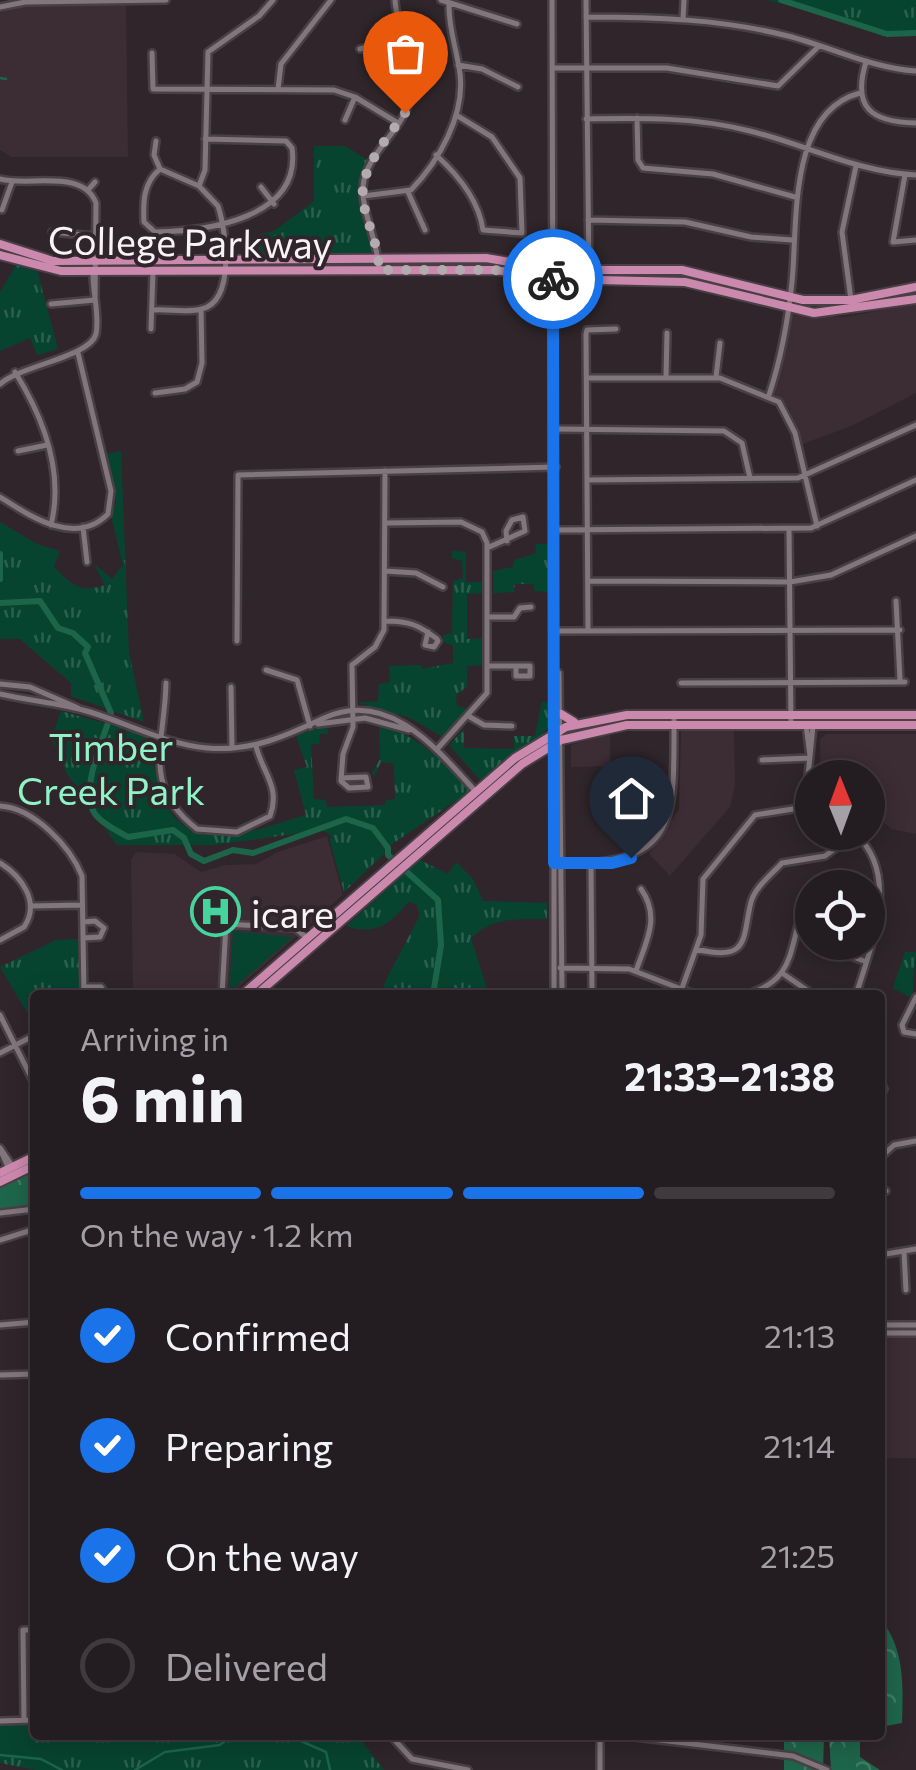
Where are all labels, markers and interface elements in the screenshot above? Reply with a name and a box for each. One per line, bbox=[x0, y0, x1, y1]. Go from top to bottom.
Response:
pin bbox=[363, 11, 448, 114]
icon: bag bbox=[378, 26, 433, 81]
street label: College Parkway bbox=[47, 215, 333, 267]
courier bbox=[503, 229, 603, 329]
icon: bike bbox=[526, 252, 581, 307]
park label: Timber Creek Park bbox=[17, 722, 205, 813]
pin bbox=[589, 756, 674, 859]
north arrow bbox=[795, 760, 885, 850]
map controls bbox=[795, 760, 885, 960]
icon: home bbox=[604, 771, 659, 826]
button: locate bbox=[795, 870, 885, 960]
hospital icon: icare bbox=[190, 886, 242, 938]
place label: icare bbox=[251, 889, 334, 936]
text: Arriving in bbox=[80, 1018, 229, 1058]
text: 21:33–21:38 bbox=[624, 1052, 835, 1099]
text: 6 min bbox=[80, 1056, 245, 1135]
text: On the way · 1.2 km bbox=[80, 1214, 353, 1254]
icon: check bbox=[80, 1308, 135, 1363]
text: Confirmed bbox=[165, 1312, 351, 1359]
text: 21:13 bbox=[764, 1315, 835, 1355]
icon: check bbox=[80, 1418, 135, 1473]
text: Preparing bbox=[165, 1422, 333, 1469]
text: 21:14 bbox=[763, 1425, 835, 1465]
icon: check bbox=[80, 1528, 135, 1583]
text: On the way bbox=[165, 1532, 359, 1579]
text: 21:25 bbox=[760, 1535, 835, 1575]
text: Delivered bbox=[165, 1642, 328, 1689]

